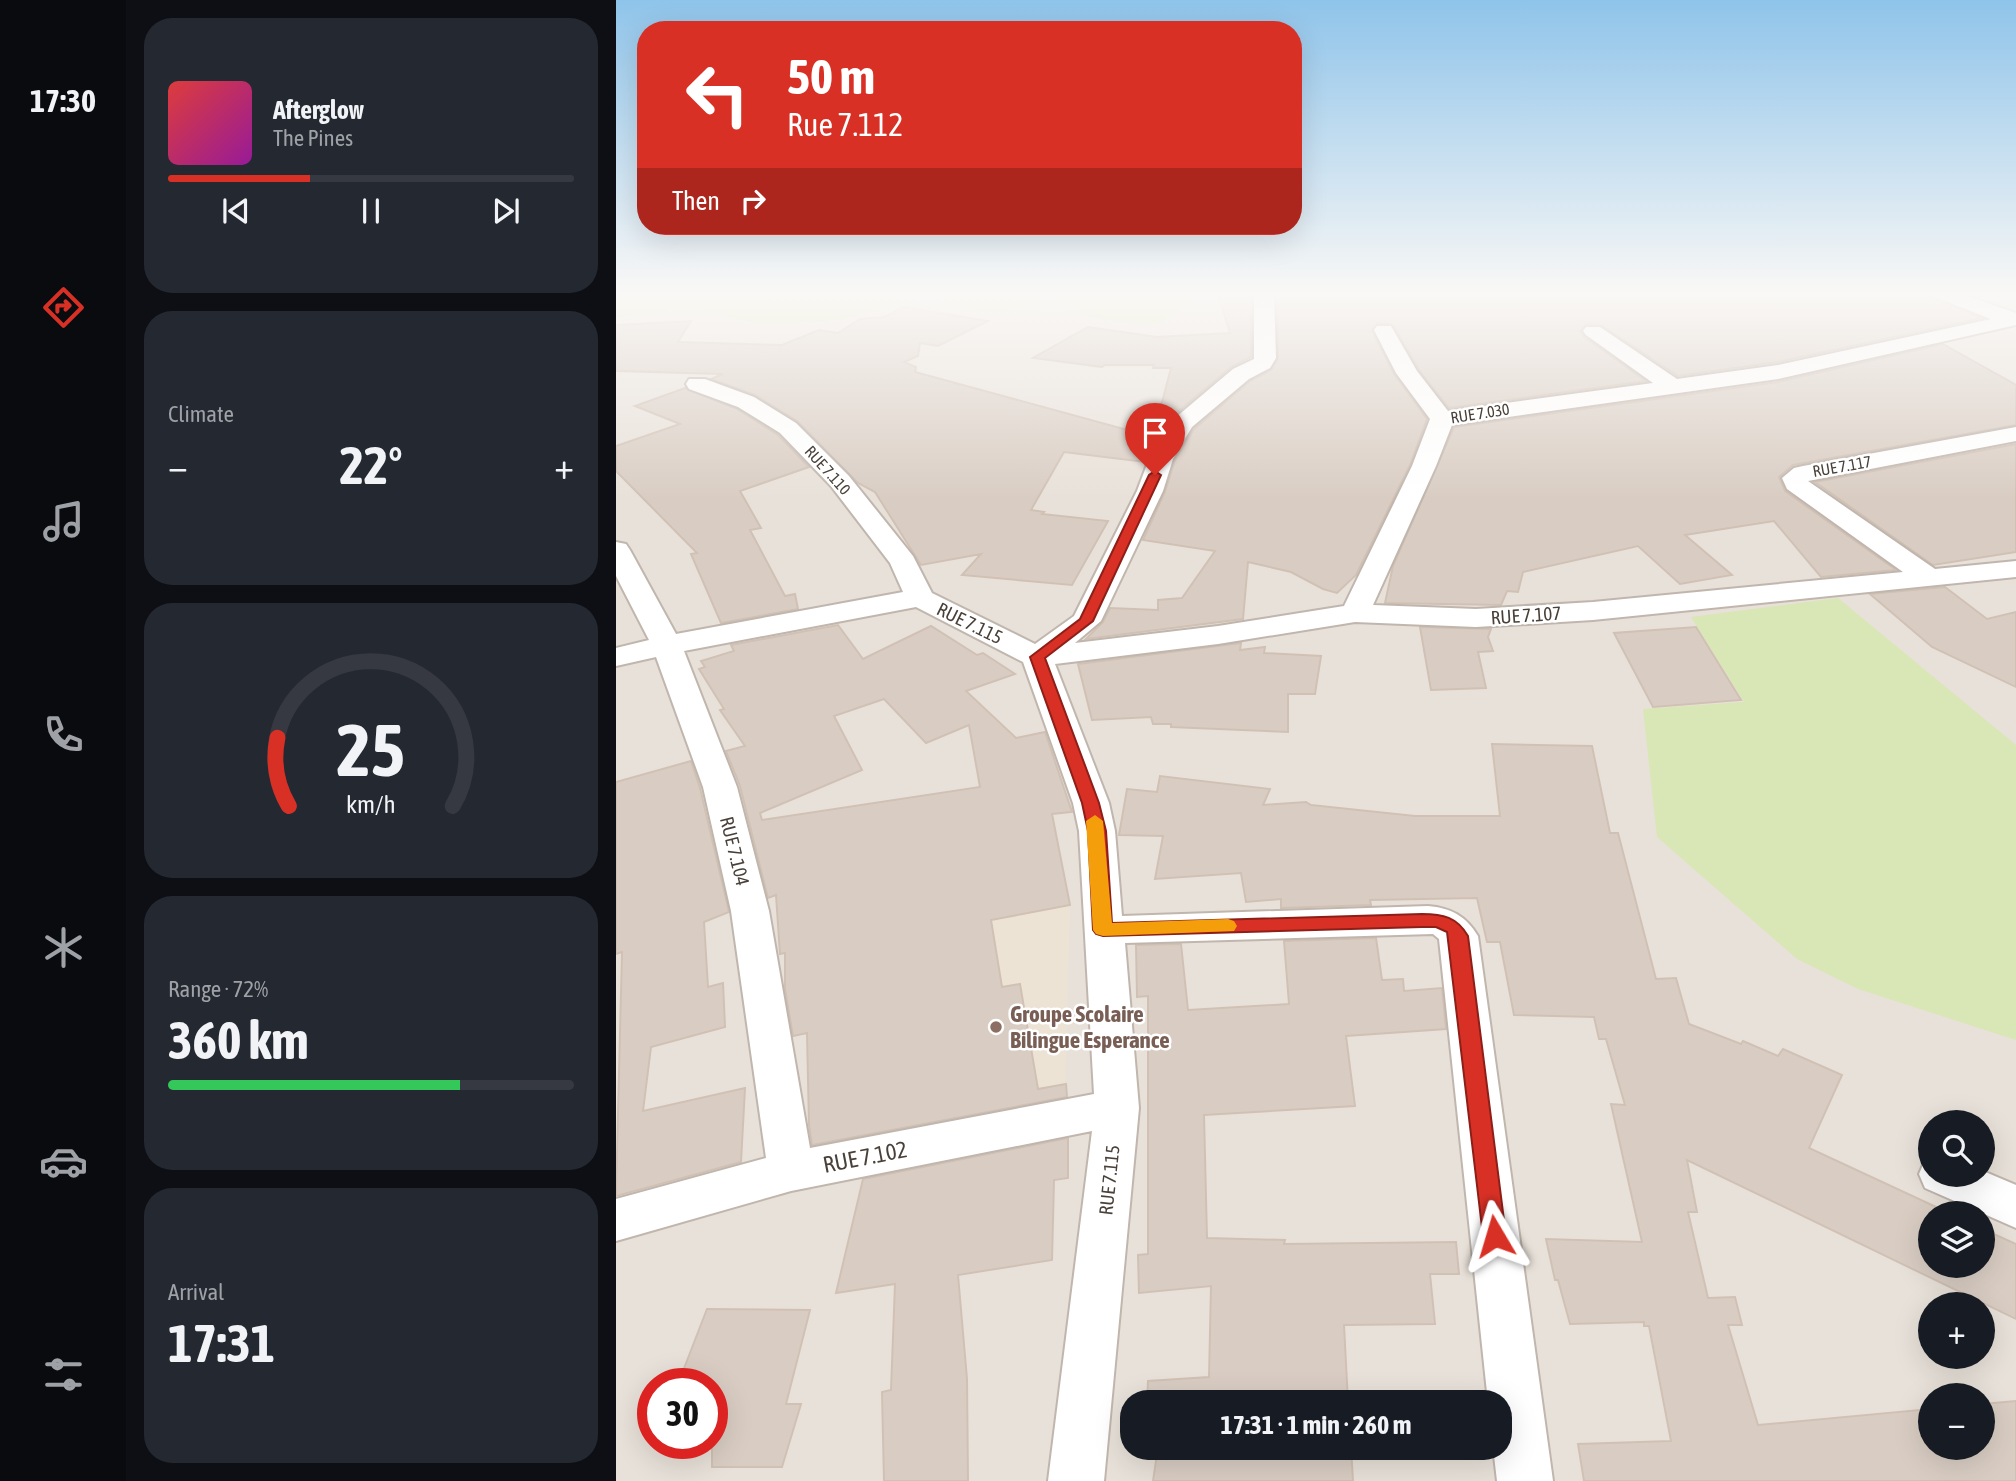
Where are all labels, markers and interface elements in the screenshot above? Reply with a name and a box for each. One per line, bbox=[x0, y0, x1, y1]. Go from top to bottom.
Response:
text: 50 m bbox=[787, 48, 875, 104]
icon: left bbox=[672, 49, 763, 140]
text: 17:30 bbox=[30, 82, 96, 119]
text: Afterglow bbox=[273, 95, 364, 125]
text: Rue 7.112 bbox=[787, 106, 903, 143]
text: The Pines bbox=[273, 125, 353, 151]
icon: right bbox=[734, 182, 772, 220]
text: Then bbox=[672, 186, 720, 216]
icon: previous bbox=[217, 192, 255, 230]
icon: pause bbox=[352, 192, 390, 230]
icon: next bbox=[487, 192, 525, 230]
icon: directions bbox=[39, 283, 88, 332]
street label: RUE 7.030 bbox=[1449, 399, 1511, 427]
text: Climate bbox=[168, 401, 234, 427]
pin bbox=[1125, 403, 1185, 475]
icon: arrive bbox=[1136, 414, 1174, 452]
text: 22° bbox=[339, 435, 403, 495]
street label: RUE 7.110 bbox=[801, 442, 855, 498]
text: − bbox=[168, 444, 188, 487]
text: + bbox=[554, 444, 574, 487]
street label: RUE 7.117 bbox=[1811, 452, 1873, 480]
icon: music bbox=[39, 497, 88, 546]
street label: RUE 7.115 bbox=[933, 598, 1007, 648]
street label: RUE 7.107 bbox=[1490, 602, 1562, 628]
text: 25 bbox=[337, 709, 405, 792]
icon: phone bbox=[39, 710, 88, 759]
text: km/h bbox=[346, 790, 396, 818]
street label: RUE 7.104 bbox=[716, 814, 754, 888]
icon: climate bbox=[39, 923, 88, 972]
text: Range · 72% bbox=[168, 976, 268, 1002]
place label: Groupe Scolaire Bilingue Esperance bbox=[1010, 1001, 1170, 1053]
text: 360 km bbox=[168, 1010, 309, 1070]
marker: Groupe Scolaire Bilingue Esperance bbox=[988, 1019, 1004, 1035]
map controls bbox=[1918, 1110, 1995, 1460]
button: search bbox=[1918, 1110, 1995, 1187]
street label: RUE 7.102 bbox=[821, 1136, 909, 1178]
icon: car bbox=[39, 1137, 88, 1186]
street label: RUE 7.115 bbox=[1094, 1144, 1124, 1216]
position arrow bbox=[1458, 1199, 1532, 1273]
button: layers bbox=[1918, 1201, 1995, 1278]
text: Arrival bbox=[168, 1279, 224, 1305]
button: + bbox=[1918, 1292, 1995, 1369]
text: 17:31 bbox=[168, 1313, 275, 1373]
icon: filters bbox=[39, 1350, 88, 1399]
speed limit sign: 30 bbox=[637, 1368, 728, 1459]
button: − bbox=[1918, 1383, 1995, 1460]
text: 17:31 · 1 min · 260 m bbox=[1221, 1410, 1411, 1440]

